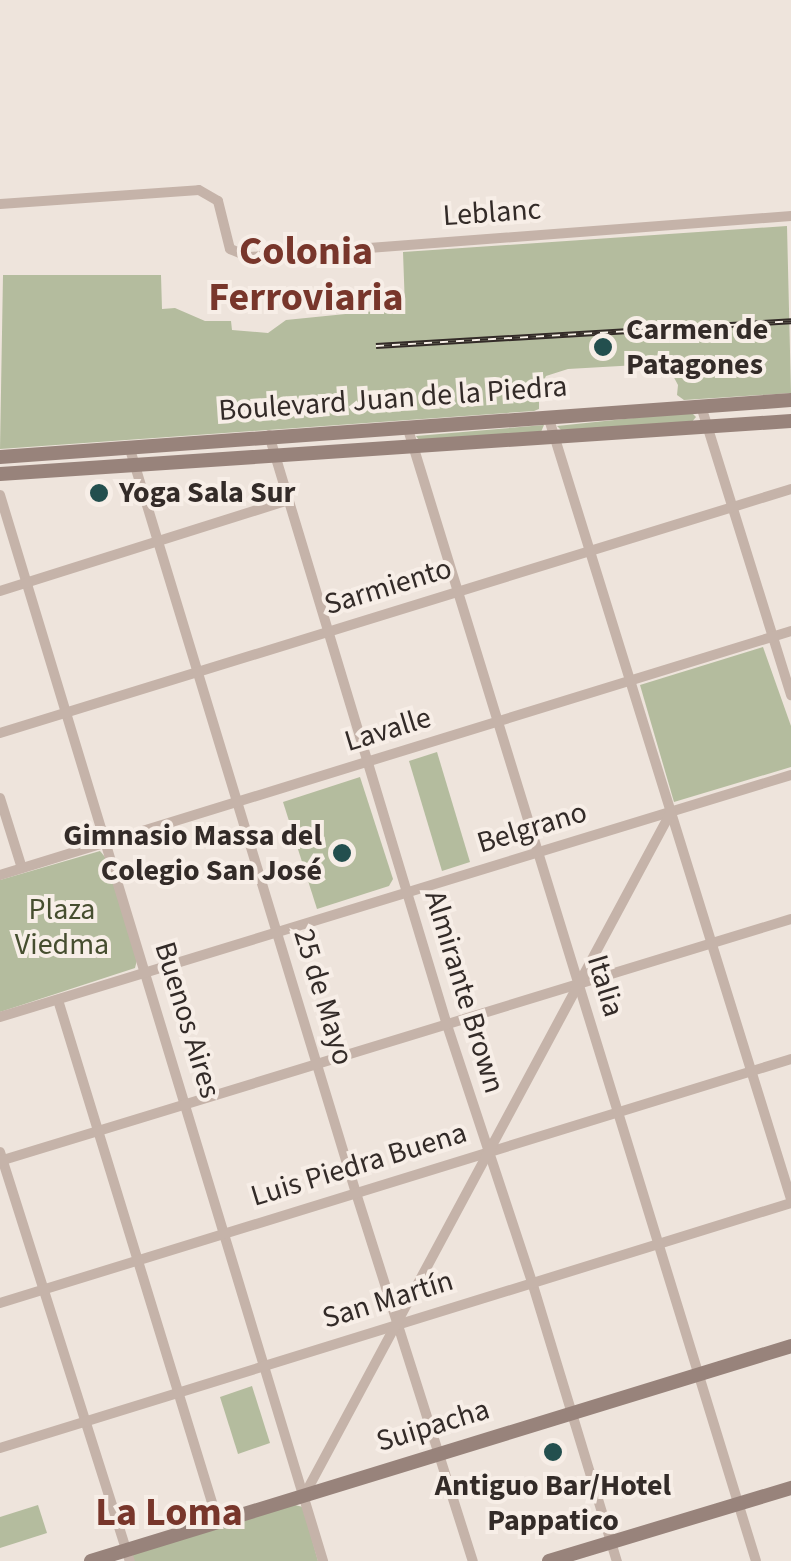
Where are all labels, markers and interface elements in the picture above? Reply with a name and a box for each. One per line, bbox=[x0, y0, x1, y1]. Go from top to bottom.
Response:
street label: Leblanc bbox=[442, 192, 542, 234]
district label: Colonia Ferroviaria bbox=[208, 228, 404, 322]
place label: Carmen de Patagones bbox=[626, 312, 768, 382]
marker: Carmen de Patagones bbox=[590, 334, 616, 360]
street label: Boulevard Juan de la Piedra bbox=[217, 369, 569, 429]
place label: Yoga Sala Sur bbox=[119, 475, 296, 511]
marker: Yoga Sala Sur bbox=[88, 482, 110, 504]
street label: Sarmiento bbox=[320, 551, 456, 623]
street label: Lavalle bbox=[340, 700, 436, 760]
street label: Belgrano bbox=[473, 794, 591, 862]
place label: Gimnasio Massa del Colegio San José bbox=[63, 818, 322, 888]
marker: Gimnasio Massa del Colegio San José bbox=[331, 842, 353, 864]
street label: Almirante Brown bbox=[416, 886, 512, 1098]
park label: Plaza Viedma bbox=[15, 892, 109, 962]
street label: 25 de Mayo bbox=[285, 925, 361, 1069]
street label: Buenos Aires bbox=[146, 938, 228, 1102]
street label: Italia bbox=[579, 951, 631, 1021]
street label: Luis Piedra Buena bbox=[247, 1115, 471, 1215]
street label: San Martín bbox=[318, 1263, 458, 1337]
street label: Suipacha bbox=[372, 1392, 494, 1460]
marker: Antiguo Bar/Hotel Pappatico bbox=[542, 1441, 564, 1463]
place label: Antiguo Bar/Hotel Pappatico bbox=[435, 1468, 671, 1538]
district label: La Loma bbox=[95, 1489, 243, 1537]

